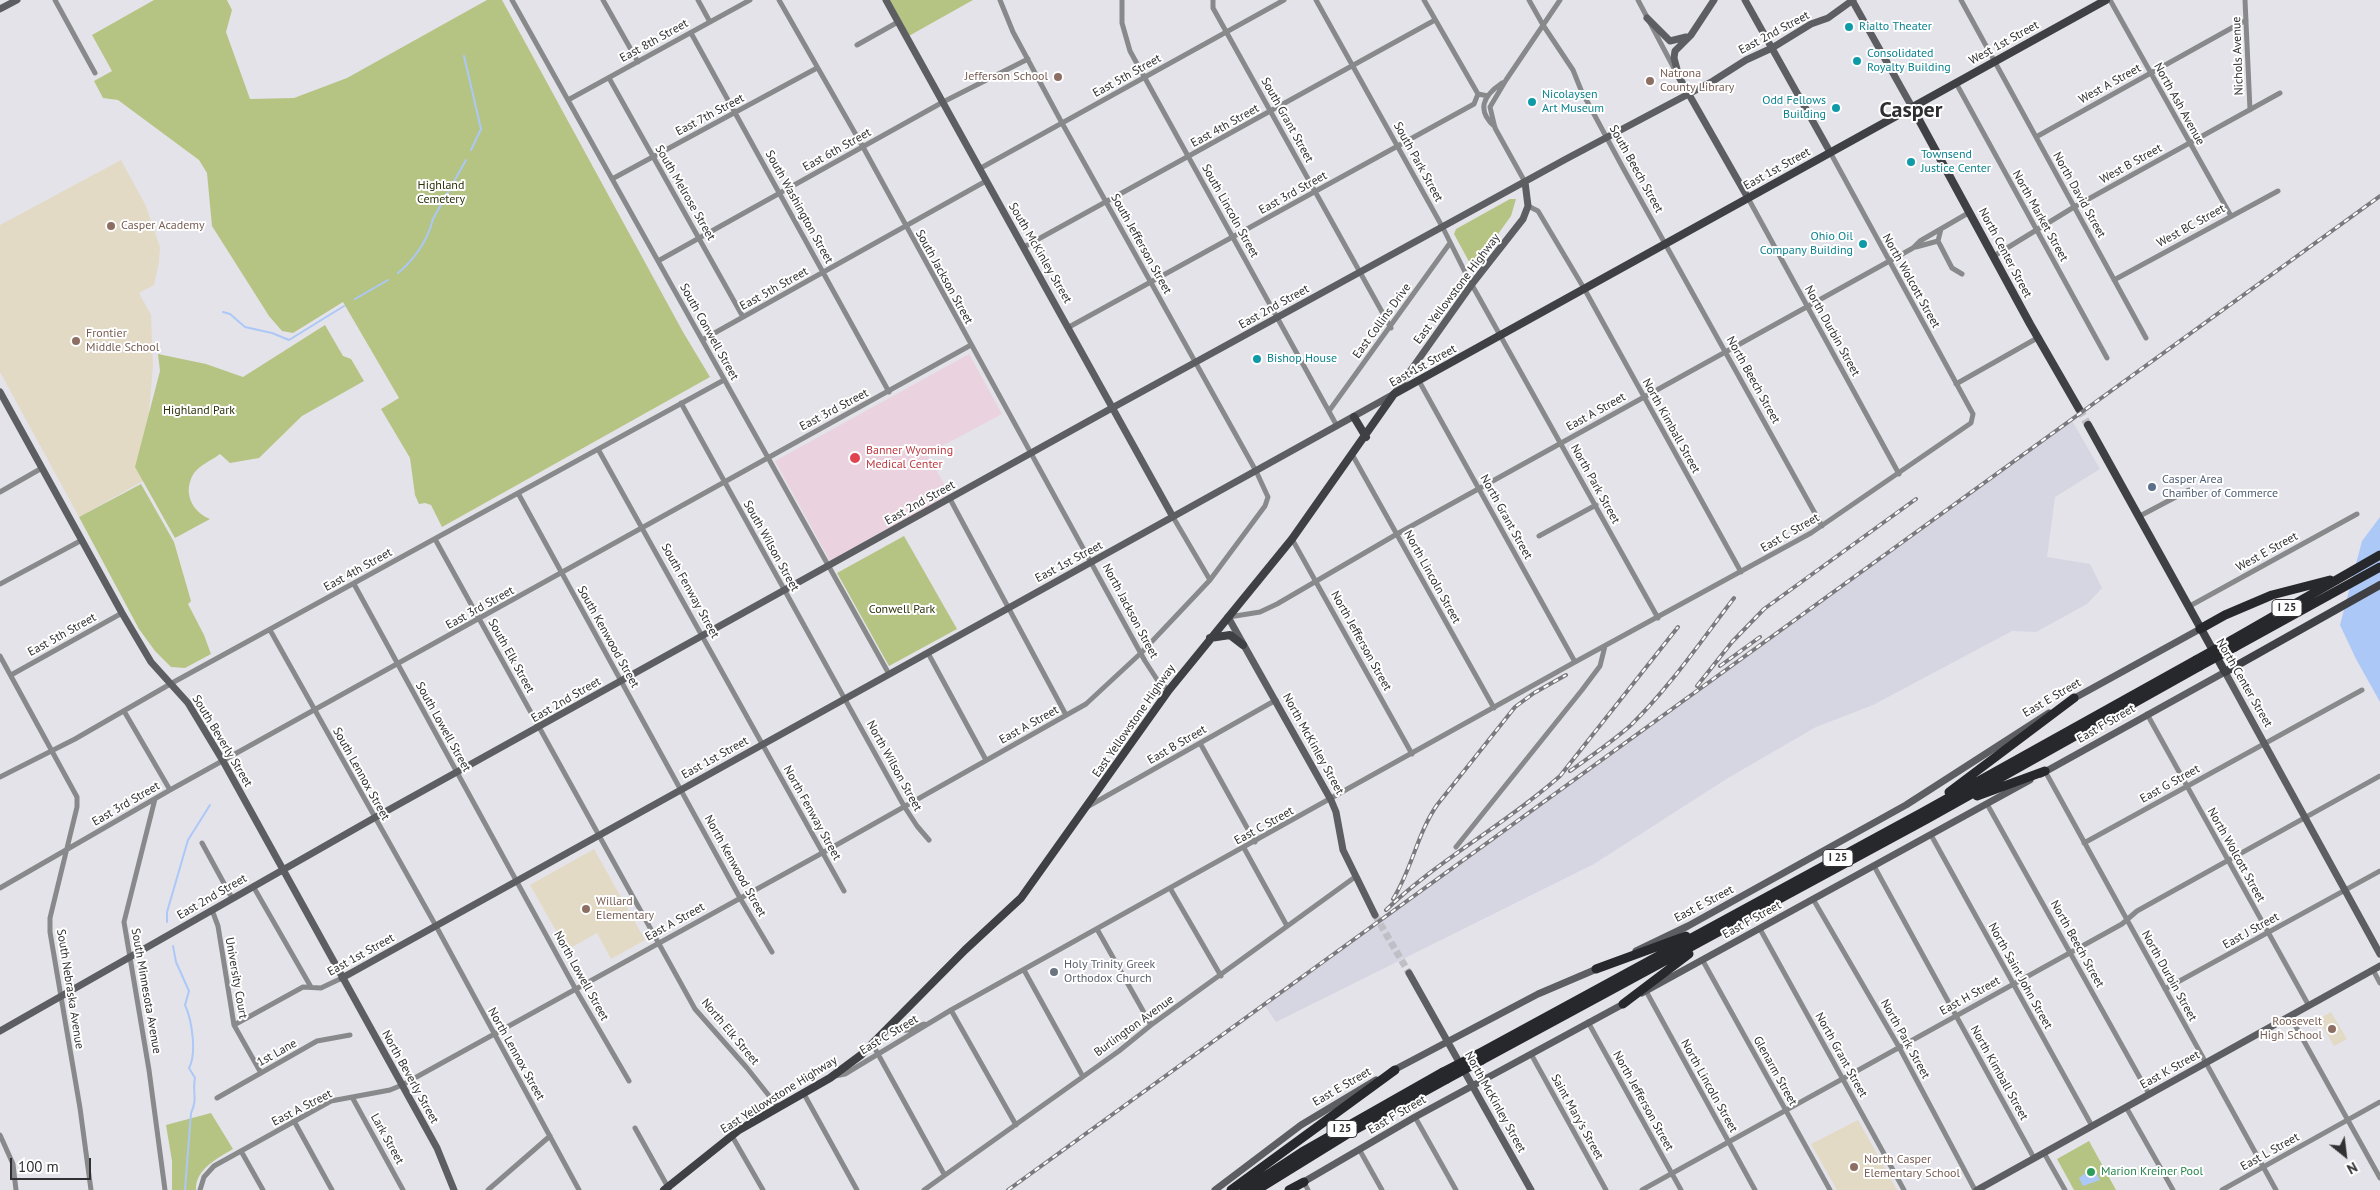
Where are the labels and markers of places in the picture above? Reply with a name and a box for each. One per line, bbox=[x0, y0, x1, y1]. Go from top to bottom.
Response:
place label: Rialto Theater bbox=[1859, 20, 1932, 34]
marker: Rialto Theater bbox=[1843, 21, 1855, 33]
place label: Consolidated Royalty Building bbox=[1867, 47, 1951, 75]
marker: Consolidated Royalty Building bbox=[1851, 55, 1863, 67]
place label: Natrona County Library bbox=[1660, 67, 1734, 95]
place label: Jefferson School bbox=[965, 70, 1048, 84]
marker: Jefferson School bbox=[1052, 71, 1064, 83]
marker: Natrona County Library bbox=[1644, 75, 1656, 87]
place label: Nicolaysen Art Museum bbox=[1542, 88, 1604, 116]
place label: Odd Fellows Building bbox=[1762, 94, 1826, 122]
marker: Nicolaysen Art Museum bbox=[1526, 96, 1538, 108]
marker: Odd Fellows Building bbox=[1830, 102, 1842, 114]
place label: Townsend Justice Center bbox=[1921, 148, 1991, 176]
marker: Townsend Justice Center bbox=[1905, 156, 1917, 168]
place label: Casper Academy bbox=[121, 219, 205, 233]
marker: Casper Academy bbox=[105, 220, 117, 232]
place label: Ohio Oil Company Building bbox=[1760, 230, 1853, 258]
marker: Ohio Oil Company Building bbox=[1857, 238, 1869, 250]
place label: Frontier Middle School bbox=[86, 327, 159, 355]
marker: Frontier Middle School bbox=[70, 335, 82, 347]
place label: Bishop House bbox=[1267, 352, 1337, 366]
marker: Bishop House bbox=[1251, 353, 1263, 365]
place label: Banner Wyoming Medical Center bbox=[866, 444, 953, 472]
marker: Banner Wyoming Medical Center bbox=[848, 451, 862, 465]
place label: Casper Area Chamber of Commerce bbox=[2162, 473, 2278, 501]
marker: Casper Area Chamber of Commerce bbox=[2146, 481, 2158, 493]
place label: Willard Elementary bbox=[596, 895, 654, 923]
marker: Willard Elementary bbox=[580, 903, 592, 915]
place label: Holy Trinity Greek Orthodox Church bbox=[1064, 958, 1155, 986]
marker: Holy Trinity Greek Orthodox Church bbox=[1048, 966, 1060, 978]
place label: Roosevelt High School bbox=[2260, 1015, 2322, 1043]
marker: Roosevelt High School bbox=[2326, 1023, 2338, 1035]
place label: North Casper Elementary School bbox=[1864, 1153, 1960, 1181]
marker: North Casper Elementary School bbox=[1848, 1161, 1860, 1173]
place label: Marion Kreiner Pool bbox=[2101, 1165, 2203, 1179]
marker: Marion Kreiner Pool bbox=[2085, 1166, 2097, 1178]

